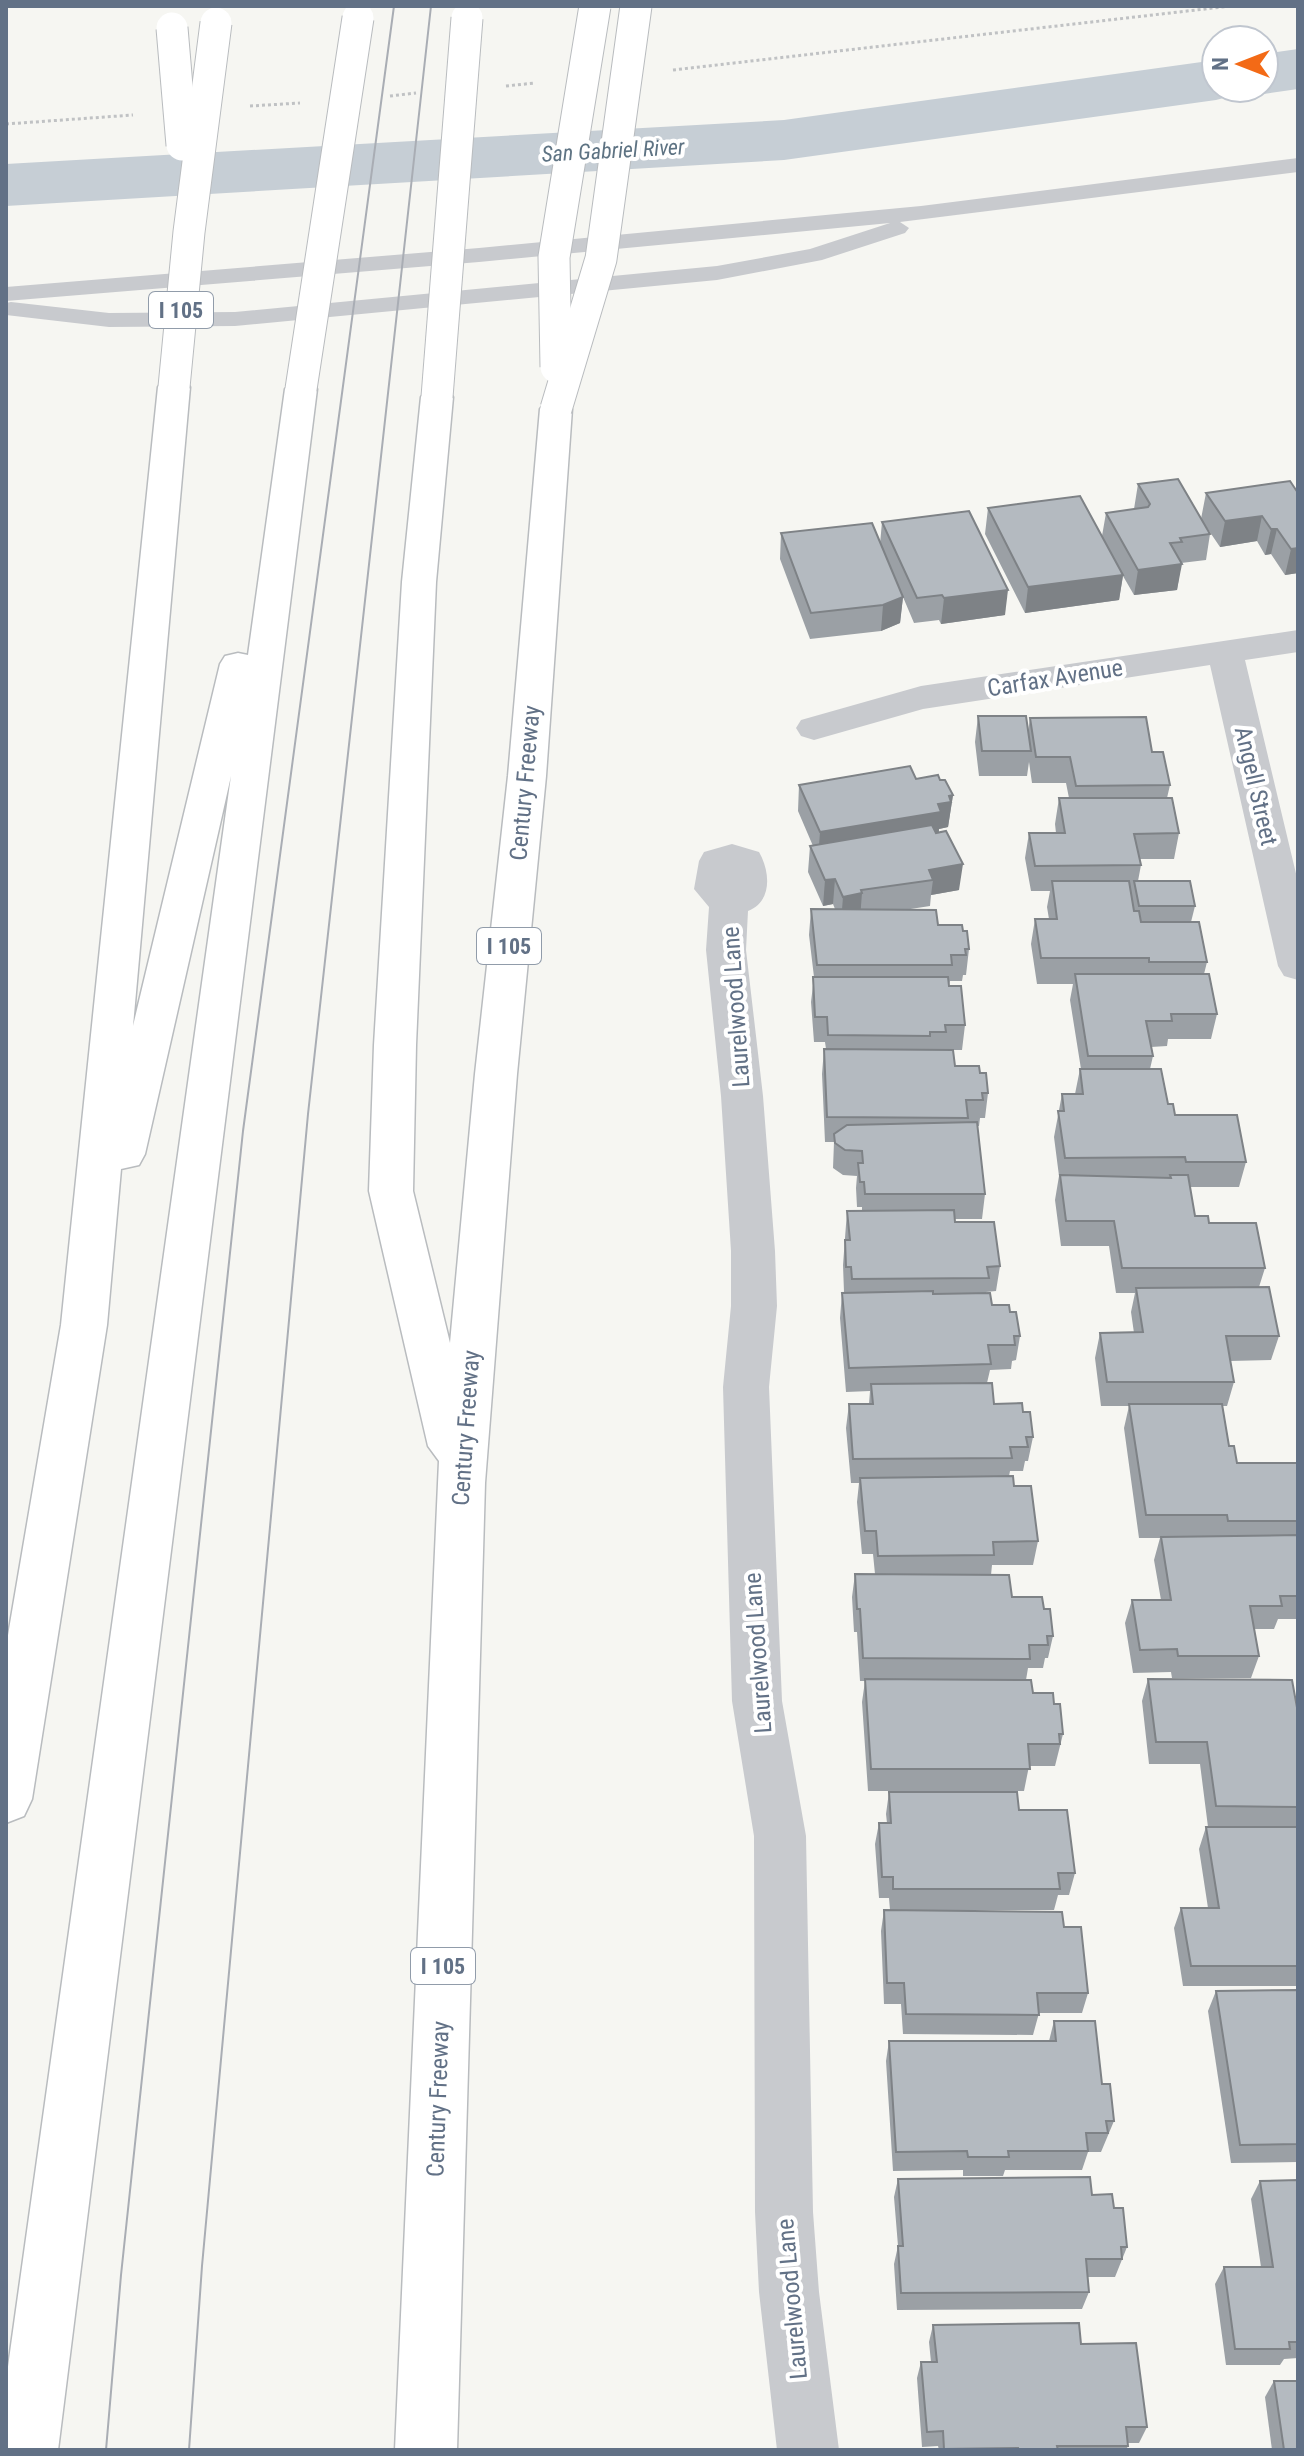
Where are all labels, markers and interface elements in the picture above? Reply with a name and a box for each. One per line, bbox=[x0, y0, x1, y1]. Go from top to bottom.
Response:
north arrow bbox=[1200, 24, 1280, 104]
text: N bbox=[1208, 57, 1233, 71]
water label: San Gabriel River bbox=[541, 134, 686, 167]
road number: I 105 bbox=[149, 292, 213, 328]
street label: Carfax Avenue bbox=[985, 653, 1125, 703]
street label: Century Freeway bbox=[504, 704, 546, 862]
street label: Angell Street bbox=[1229, 724, 1283, 848]
street label: Laurelwood Lane bbox=[716, 926, 756, 1088]
road number: I 105 bbox=[477, 928, 541, 964]
street label: Century Freeway bbox=[447, 1349, 485, 1507]
street label: Laurelwood Lane bbox=[738, 1572, 778, 1734]
road number: I 105 bbox=[411, 1948, 475, 1984]
street label: Century Freeway bbox=[421, 2021, 455, 2177]
street label: Laurelwood Lane bbox=[771, 2217, 813, 2381]

